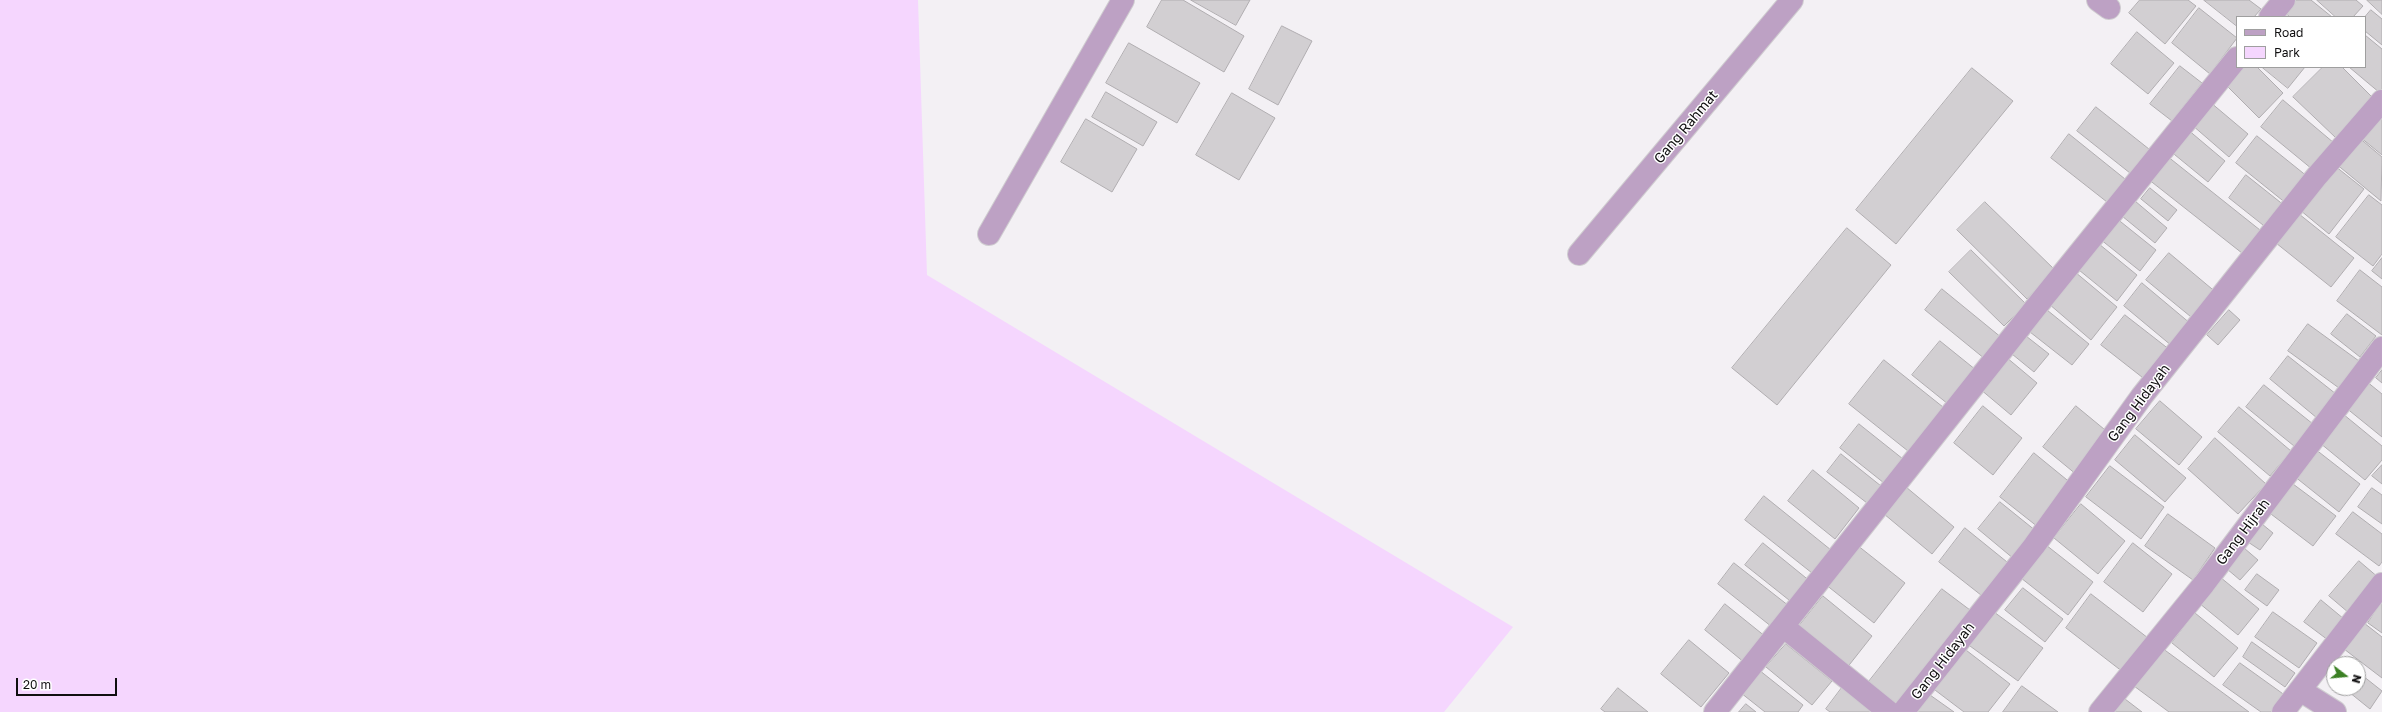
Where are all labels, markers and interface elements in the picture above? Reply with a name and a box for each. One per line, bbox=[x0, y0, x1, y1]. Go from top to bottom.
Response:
legend bbox=[2236, 16, 2366, 68]
text: Road bbox=[2274, 25, 2303, 40]
text: Park bbox=[2274, 45, 2300, 60]
street label: Gang Rahmat bbox=[1651, 87, 1721, 167]
street label: Gang Hidayah bbox=[2104, 361, 2174, 445]
street label: Gang Hijrah bbox=[2213, 496, 2273, 568]
street label: Gang Hidayah bbox=[1908, 619, 1978, 703]
north arrow bbox=[2326, 656, 2366, 696]
scale bar bbox=[18, 670, 119, 696]
text: N bbox=[2350, 673, 2364, 685]
text: 20 m bbox=[23, 677, 51, 692]

